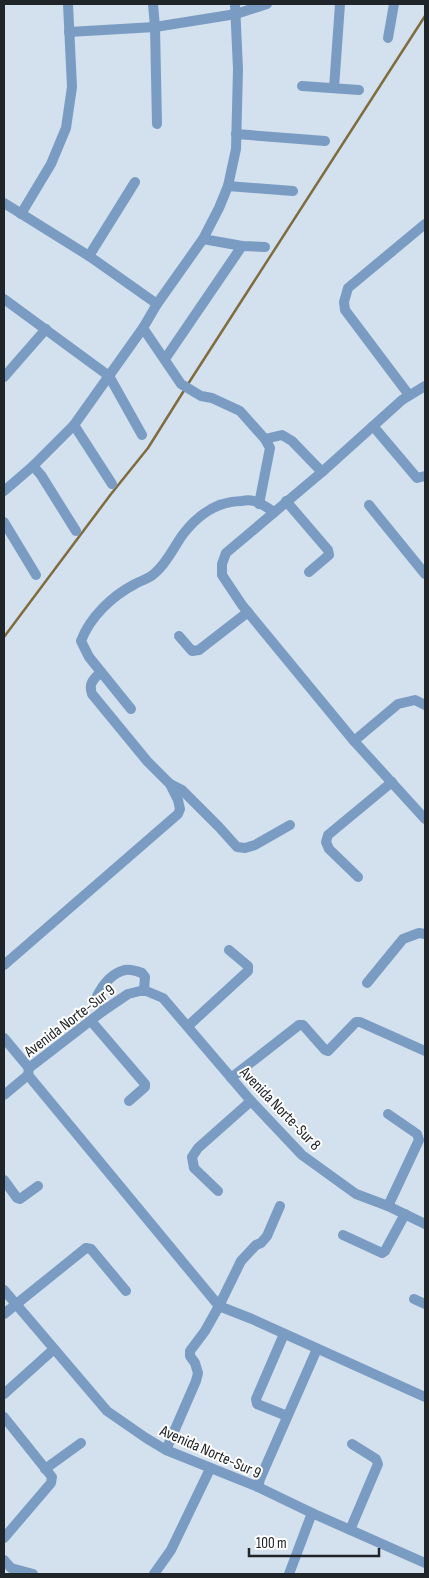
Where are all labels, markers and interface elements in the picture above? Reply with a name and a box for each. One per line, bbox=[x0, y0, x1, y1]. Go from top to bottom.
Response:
street label: Avenida Norte-Sur 9 bbox=[20, 981, 119, 1062]
street label: Avenida Norte-Sur 8 bbox=[235, 1063, 324, 1155]
street label: Avenida Norte-Sur 9 bbox=[156, 1421, 264, 1483]
scale bar bbox=[249, 1526, 379, 1558]
text: 100 m bbox=[256, 1534, 287, 1553]

